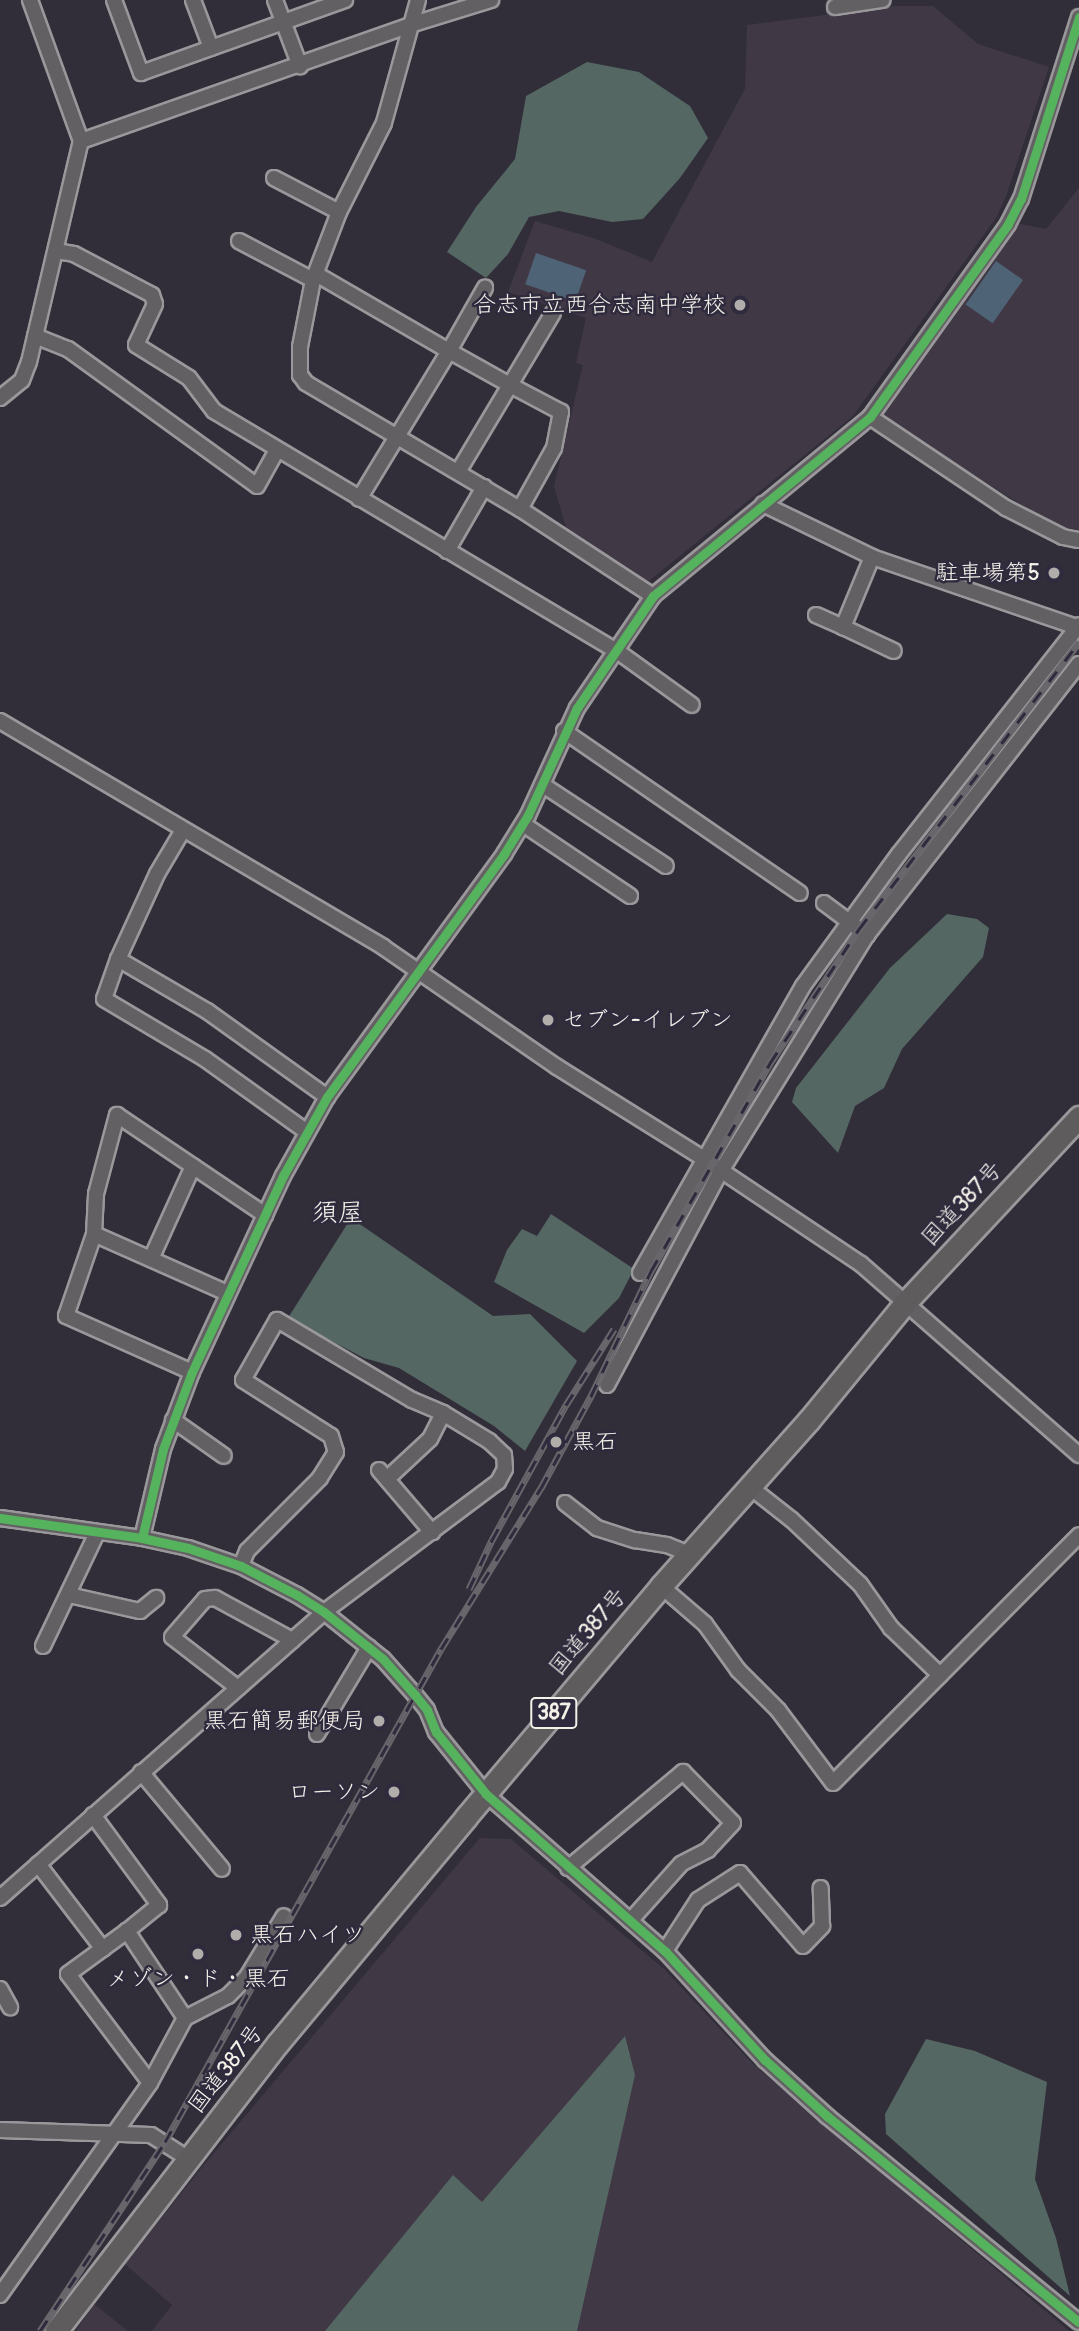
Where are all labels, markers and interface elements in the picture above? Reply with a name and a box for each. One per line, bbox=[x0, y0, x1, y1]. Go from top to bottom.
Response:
place label: 合志市立西合志南中学校 bbox=[473, 291, 726, 319]
marker: 合志市立西合志南中学校 bbox=[732, 297, 748, 313]
place label: 駐車場第5 bbox=[936, 559, 1040, 587]
marker: 駐車場第5 bbox=[1046, 565, 1062, 581]
place label: セブン-イレブン bbox=[562, 1006, 733, 1034]
marker: セブン-イレブン bbox=[540, 1012, 556, 1028]
street label: 国道387号 bbox=[916, 1156, 1008, 1252]
district label: 須屋 bbox=[312, 1198, 364, 1230]
place label: 黒石 bbox=[572, 1428, 618, 1456]
marker: 黒石 bbox=[546, 1432, 566, 1452]
street label: 国道387号 bbox=[543, 1583, 633, 1681]
road number: 387 bbox=[530, 1696, 578, 1730]
place label: 黒石簡易郵便局 bbox=[204, 1707, 365, 1735]
marker: 黒石簡易郵便局 bbox=[371, 1713, 387, 1729]
place label: ローソン bbox=[288, 1778, 380, 1806]
marker: ローソン bbox=[386, 1784, 402, 1800]
place label: 黒石ハイツ bbox=[250, 1921, 365, 1949]
marker: 黒石ハイツ bbox=[228, 1927, 244, 1943]
marker: メゾン・ド・黒石 bbox=[190, 1946, 206, 1962]
place label: メゾン・ド・黒石 bbox=[106, 1965, 290, 1993]
street label: 国道387号 bbox=[183, 2019, 269, 2119]

